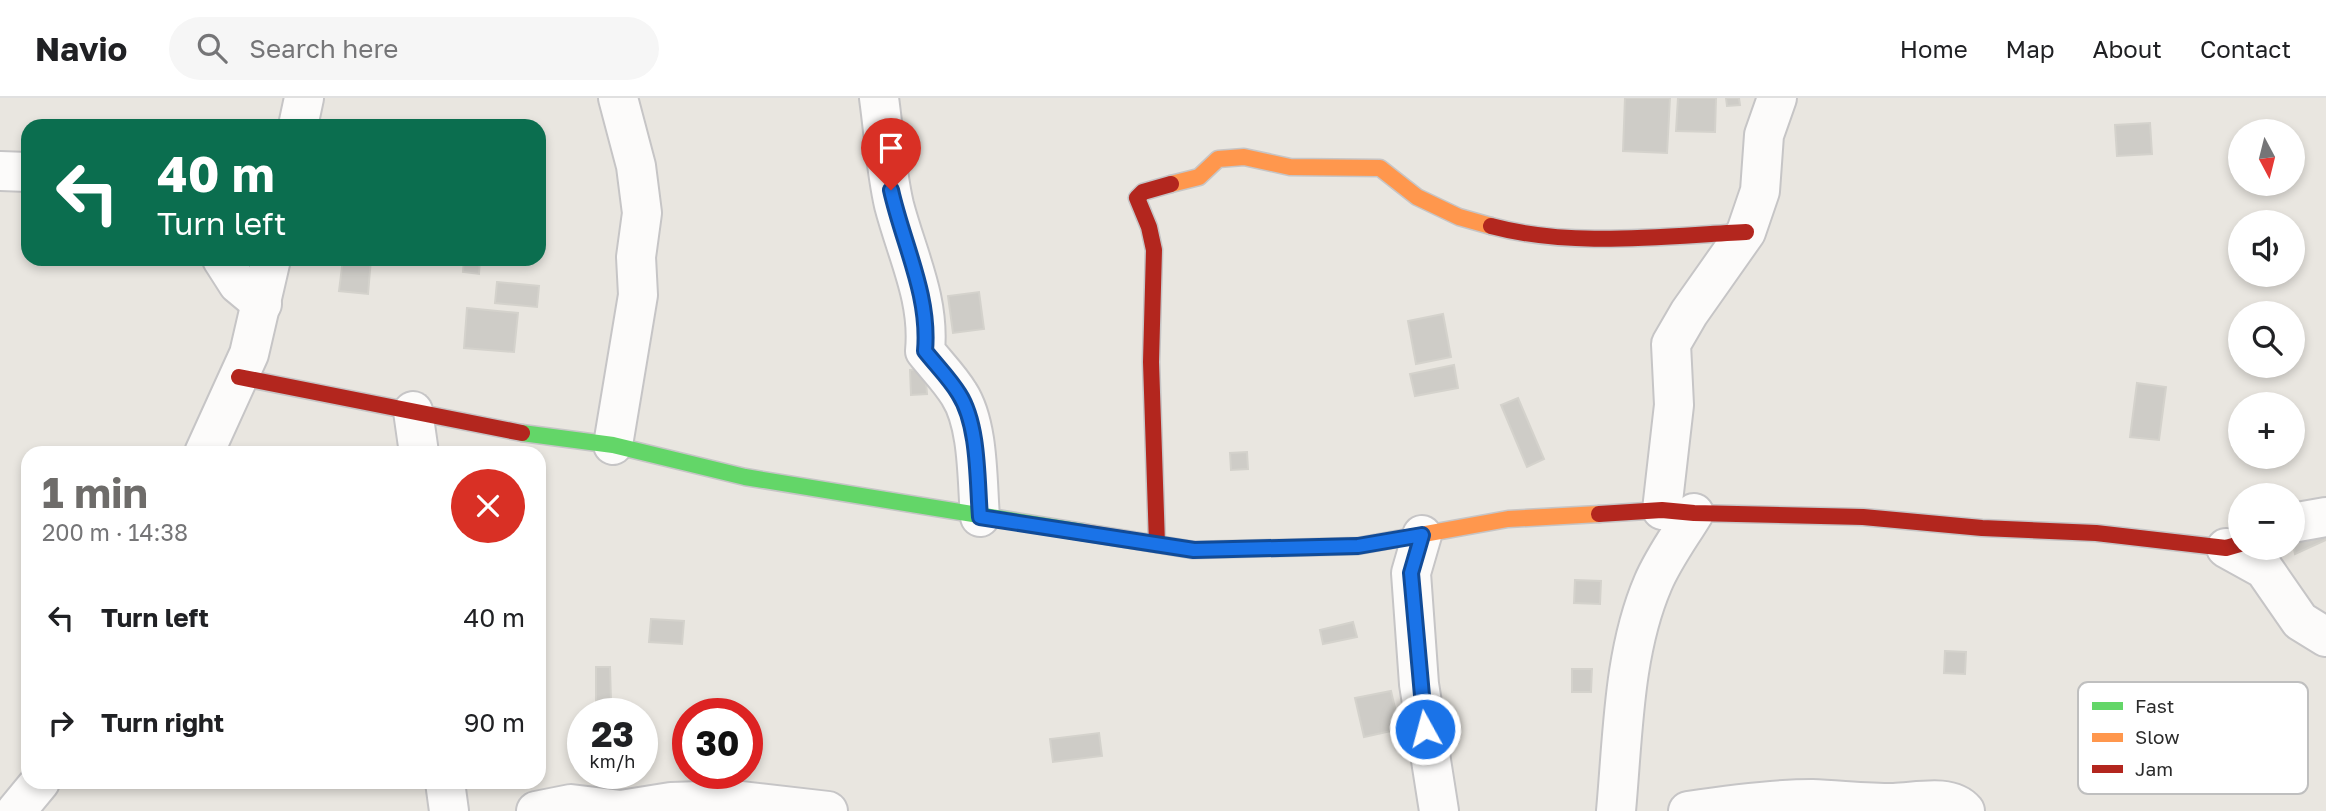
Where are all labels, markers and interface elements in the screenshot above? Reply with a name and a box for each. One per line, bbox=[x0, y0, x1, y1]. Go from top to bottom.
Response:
search box bbox=[169, 17, 659, 80]
text: Navio bbox=[35, 29, 127, 68]
icon: search bbox=[193, 29, 231, 67]
text: Search here bbox=[249, 33, 398, 64]
text: Home bbox=[1900, 34, 1968, 63]
text: Map bbox=[2006, 34, 2055, 63]
text: About bbox=[2093, 34, 2162, 63]
text: Contact bbox=[2200, 34, 2291, 63]
pin bbox=[861, 118, 921, 190]
north arrow bbox=[2228, 119, 2305, 196]
map controls bbox=[2228, 119, 2305, 560]
icon: arrive bbox=[872, 129, 910, 167]
text: 40 m bbox=[157, 144, 275, 203]
icon: left bbox=[42, 147, 133, 238]
text: Turn left bbox=[157, 204, 286, 242]
button: sound bbox=[2228, 210, 2305, 287]
button: search bbox=[2228, 301, 2305, 378]
button: + bbox=[2228, 392, 2305, 469]
text: 1 min bbox=[42, 467, 148, 517]
button: close bbox=[451, 469, 525, 543]
button: − bbox=[2228, 483, 2305, 560]
text: 200 m · 14:38 bbox=[42, 518, 188, 546]
icon: left bbox=[42, 599, 80, 637]
text: Turn left bbox=[101, 602, 209, 633]
text: 40 m bbox=[464, 602, 525, 633]
legend bbox=[2078, 682, 2308, 794]
position arrow bbox=[1388, 692, 1462, 766]
text: Fast bbox=[2135, 694, 2174, 717]
speed limit sign: 30 bbox=[672, 698, 763, 789]
icon: right bbox=[42, 704, 80, 742]
text: Turn right bbox=[101, 707, 224, 738]
text: 90 m bbox=[464, 707, 525, 738]
text: 23 bbox=[591, 713, 634, 755]
text: Slow bbox=[2135, 725, 2180, 748]
text: km/h bbox=[590, 750, 635, 772]
text: Jam bbox=[2135, 757, 2173, 780]

